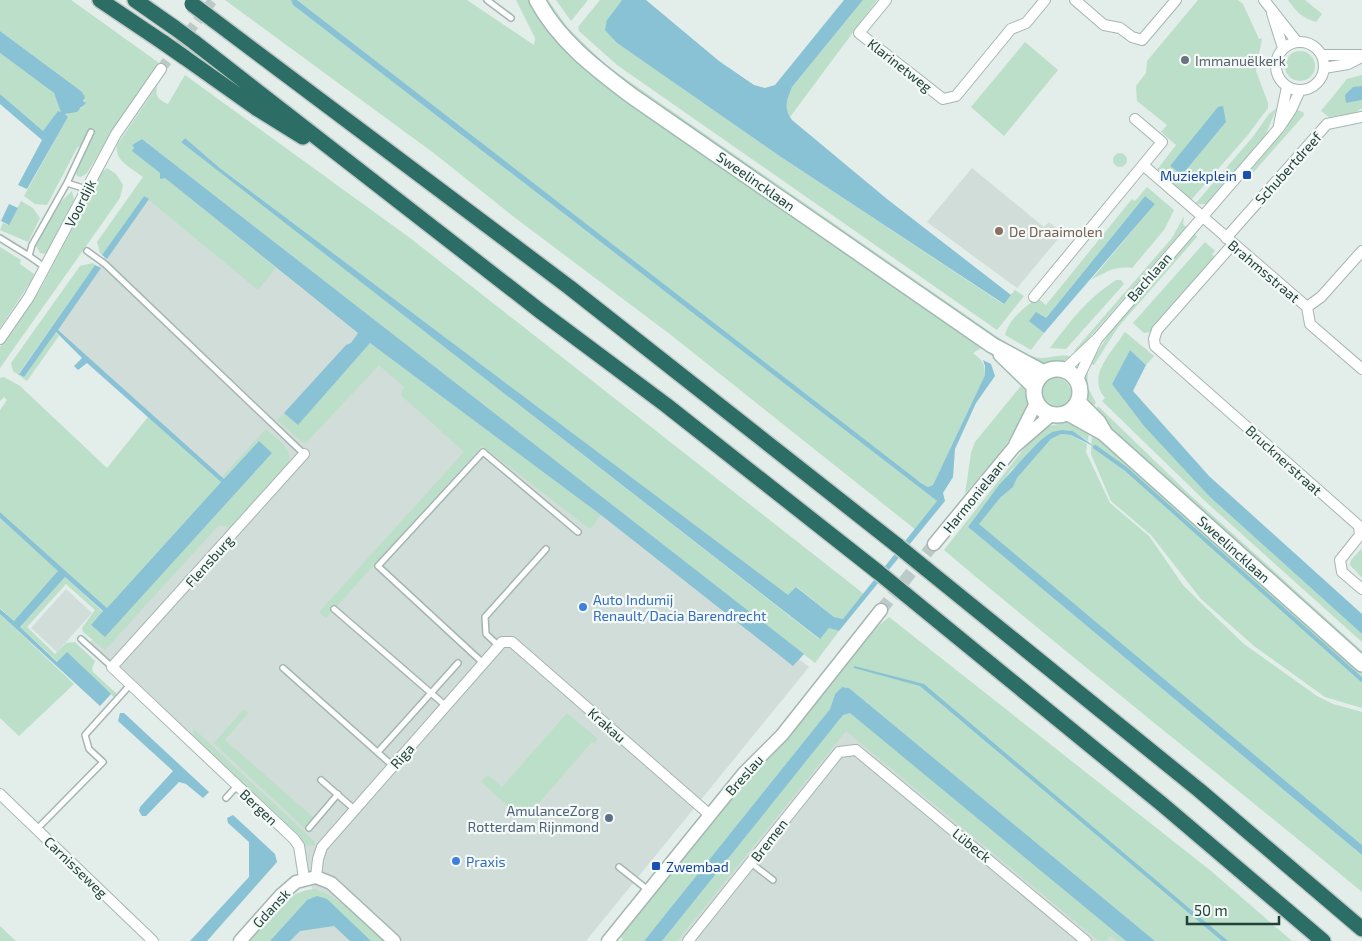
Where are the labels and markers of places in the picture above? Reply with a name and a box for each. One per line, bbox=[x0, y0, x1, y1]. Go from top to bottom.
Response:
place label: Immanuëlkerk bbox=[1195, 52, 1286, 69]
marker: Immanuëlkerk bbox=[1179, 54, 1191, 66]
place label: Muziekplein bbox=[1160, 167, 1237, 184]
marker: Muziekplein bbox=[1241, 169, 1253, 181]
place label: De Draaimolen bbox=[1009, 223, 1103, 240]
marker: De Draaimolen bbox=[993, 225, 1005, 237]
place label: Auto Indumij Renault/Dacia Barendrecht bbox=[593, 591, 766, 624]
marker: Auto Indumij Renault/Dacia Barendrecht bbox=[577, 601, 589, 613]
place label: AmulanceZorg Rotterdam Rijnmond bbox=[468, 802, 599, 835]
marker: AmulanceZorg Rotterdam Rijnmond bbox=[603, 812, 615, 824]
place label: Praxis bbox=[466, 853, 506, 870]
marker: Praxis bbox=[450, 855, 462, 867]
place label: Zwembad bbox=[666, 858, 729, 875]
marker: Zwembad bbox=[650, 860, 662, 872]

